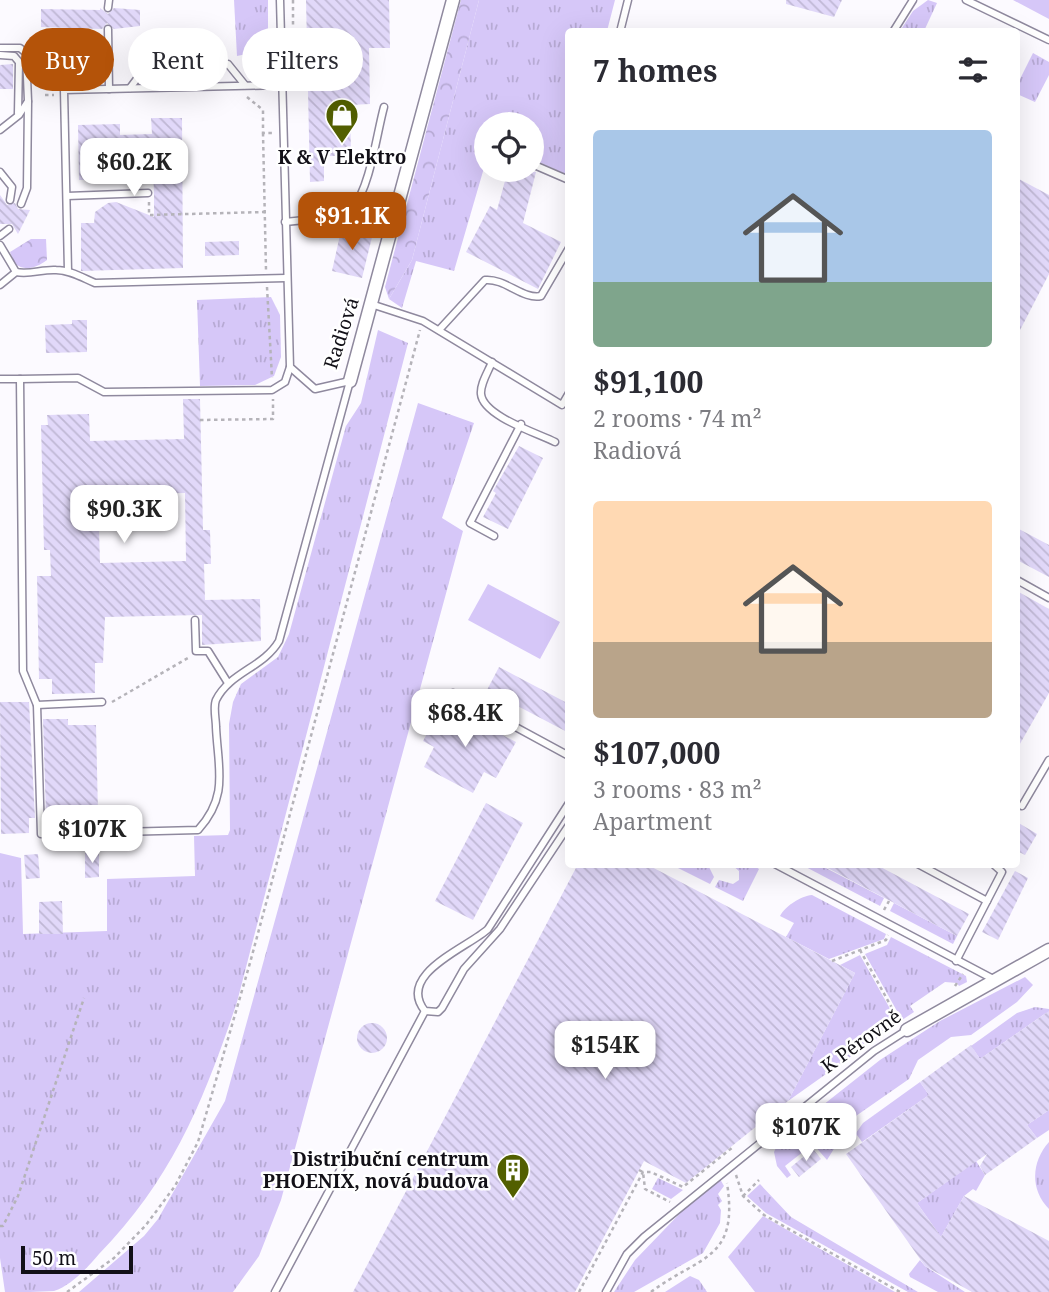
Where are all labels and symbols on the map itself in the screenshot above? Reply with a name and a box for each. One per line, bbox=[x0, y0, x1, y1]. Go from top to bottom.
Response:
shop icon: K & V Elektro bbox=[323, 96, 361, 145]
pin: $60.2K bbox=[77, 138, 191, 198]
place label: K & V Elektro bbox=[278, 144, 406, 170]
pin: $91.1K bbox=[295, 192, 409, 252]
street label: Radiová bbox=[317, 294, 365, 372]
pin: $90.3K bbox=[67, 486, 181, 545]
pin: $68.4K bbox=[408, 690, 522, 749]
pin: $107K bbox=[43, 806, 141, 865]
street label: K Pérovně bbox=[816, 1003, 906, 1079]
pin: $154K bbox=[556, 1021, 654, 1081]
pin: $107K bbox=[757, 1104, 855, 1163]
place label: Distribuční centrum PHOENIX, nová budova bbox=[263, 1146, 489, 1194]
building icon: Distribuční centrum PHOENIX, nová budova bbox=[494, 1151, 532, 1200]
scale bar bbox=[21, 1243, 133, 1275]

